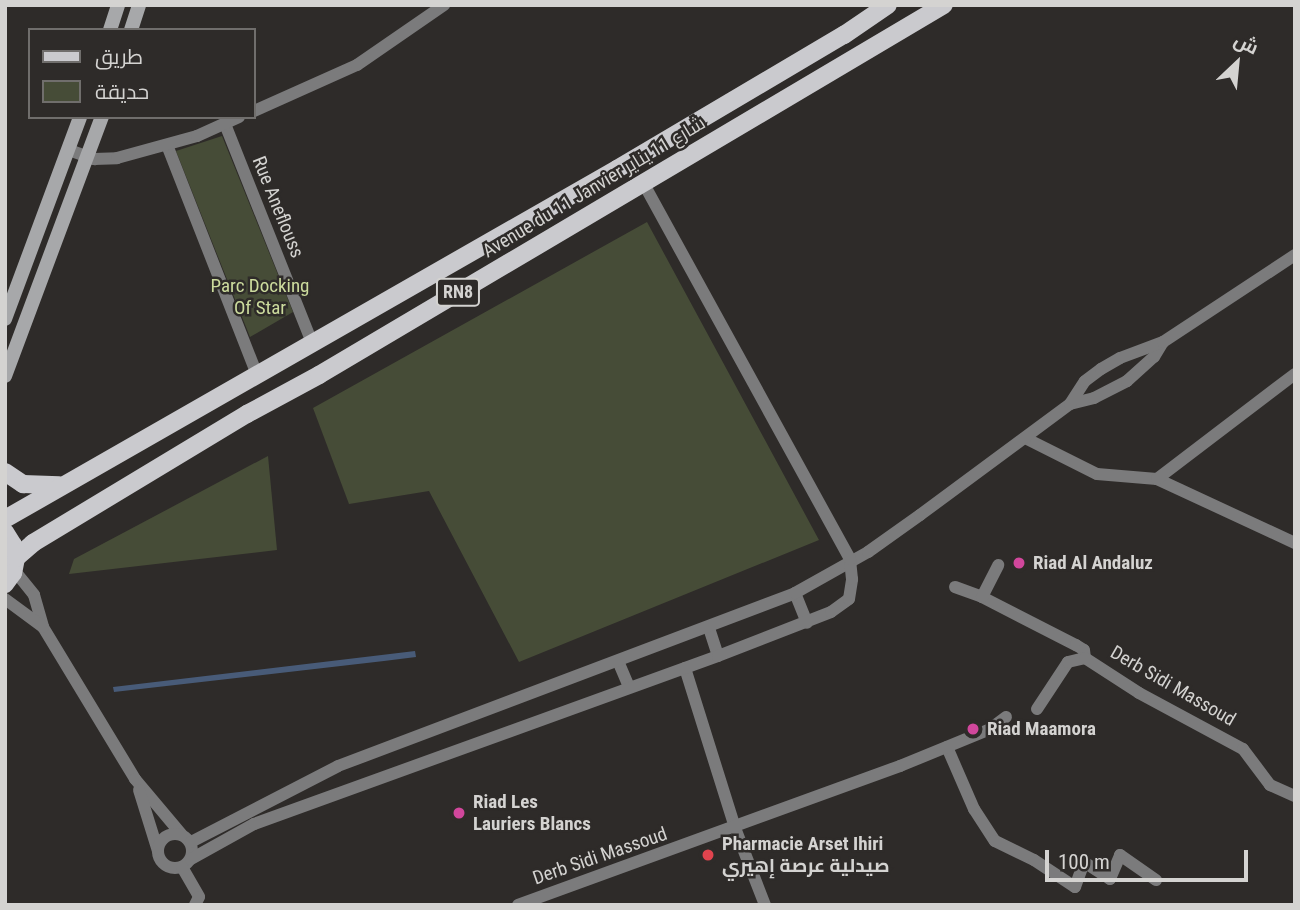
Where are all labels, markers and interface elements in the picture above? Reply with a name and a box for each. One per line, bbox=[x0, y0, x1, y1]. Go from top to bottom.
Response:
legend bbox=[28, 28, 256, 119]
north arrow bbox=[1202, 28, 1272, 98]
text: ش bbox=[1230, 28, 1262, 59]
text: طريق bbox=[95, 45, 143, 69]
text: حديقة bbox=[95, 80, 149, 104]
street label: Avenue du 11 Janvier شارع 11 يناير bbox=[479, 111, 709, 263]
street label: Rue Aneflouss bbox=[247, 153, 309, 261]
park label: Parc Docking Of Star bbox=[211, 275, 309, 319]
road number: RN8 bbox=[435, 278, 481, 306]
place label: Riad Al Andaluz bbox=[1033, 552, 1153, 574]
marker: Riad Al Andaluz bbox=[1011, 555, 1027, 571]
street label: Derb Sidi Massoud bbox=[1106, 641, 1240, 731]
place label: Riad Maamora bbox=[987, 718, 1096, 740]
marker: Riad Maamora bbox=[965, 721, 981, 737]
place label: Riad Les Lauriers Blancs bbox=[473, 791, 591, 835]
marker: Riad Les Lauriers Blancs bbox=[451, 805, 467, 821]
street label: Derb Sidi Massoud bbox=[530, 822, 670, 890]
place label: Pharmacie Arset Ihiri صيدلية عرصة إهيري bbox=[722, 833, 890, 877]
scale bar bbox=[1048, 836, 1251, 880]
marker: Pharmacie Arset Ihiri صيدلية عرصة إهيري bbox=[700, 847, 716, 863]
text: 100 m bbox=[1058, 850, 1110, 874]

